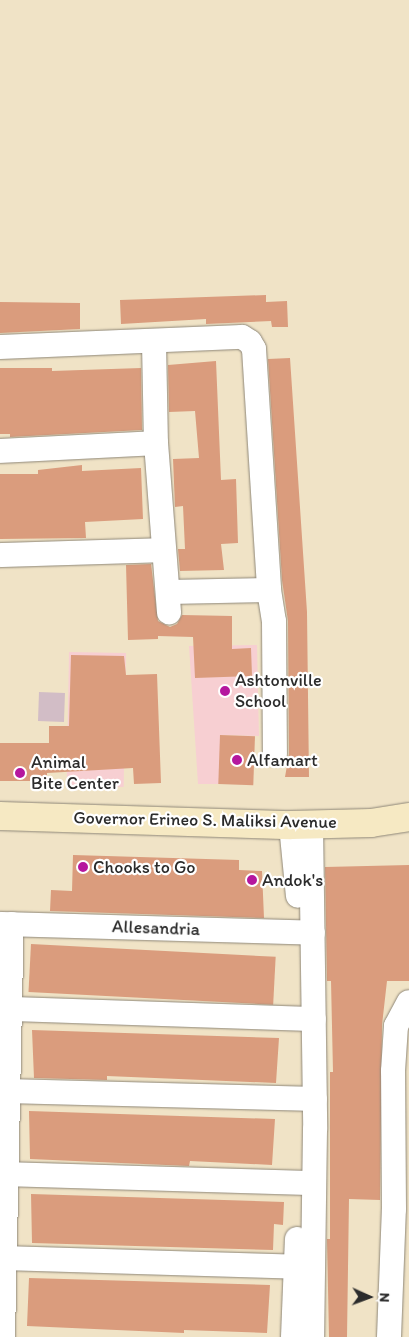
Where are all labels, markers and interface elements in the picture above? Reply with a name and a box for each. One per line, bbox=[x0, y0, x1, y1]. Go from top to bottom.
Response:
place label: Ashtonville School bbox=[235, 670, 322, 712]
marker: Ashtonville School bbox=[219, 685, 231, 697]
place label: Alfamart bbox=[247, 749, 318, 771]
place label: Animal Bite Center bbox=[31, 752, 119, 794]
marker: Alfamart bbox=[231, 754, 243, 766]
marker: Animal Bite Center bbox=[13, 766, 27, 780]
street label: Governor Erineo S. Maliksi Avenue bbox=[73, 807, 337, 833]
place label: Chooks to Go bbox=[93, 856, 196, 878]
marker: Chooks to Go bbox=[77, 861, 89, 873]
place label: Andok's bbox=[262, 869, 323, 891]
marker: Andok's bbox=[246, 874, 258, 886]
street label: Allesandria bbox=[112, 916, 200, 940]
north arrow bbox=[344, 1272, 394, 1322]
text: N bbox=[376, 1293, 393, 1303]

